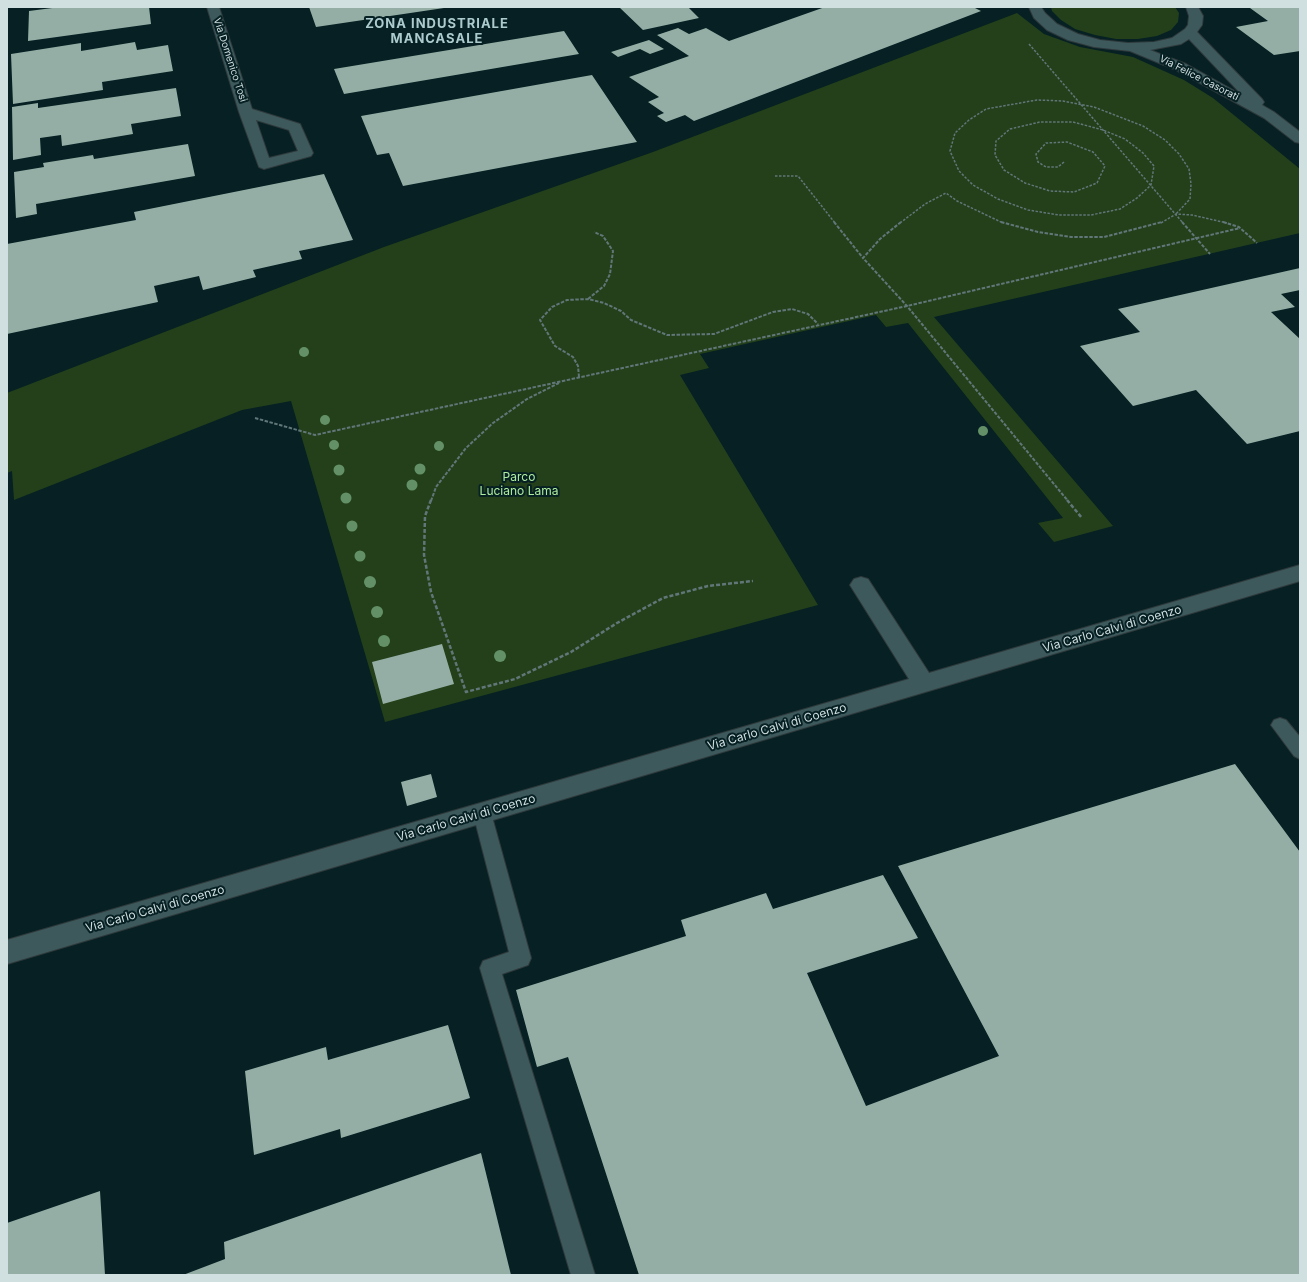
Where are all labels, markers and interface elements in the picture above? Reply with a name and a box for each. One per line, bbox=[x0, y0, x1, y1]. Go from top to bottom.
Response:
street label: Via Domenico Tosi bbox=[211, 16, 249, 104]
district label: ZONA INDUSTRIALE MANCASALE bbox=[365, 16, 509, 47]
street label: Via Felice Casorati bbox=[1157, 53, 1241, 103]
park label: Parco Luciano Lama bbox=[480, 470, 558, 498]
street label: Via Carlo Calvi di Coenzo bbox=[1041, 602, 1183, 656]
street label: Via Carlo Calvi di Coenzo bbox=[706, 700, 848, 754]
street label: Via Carlo Calvi di Coenzo bbox=[395, 791, 537, 845]
street label: Via Carlo Calvi di Coenzo bbox=[84, 882, 226, 936]

